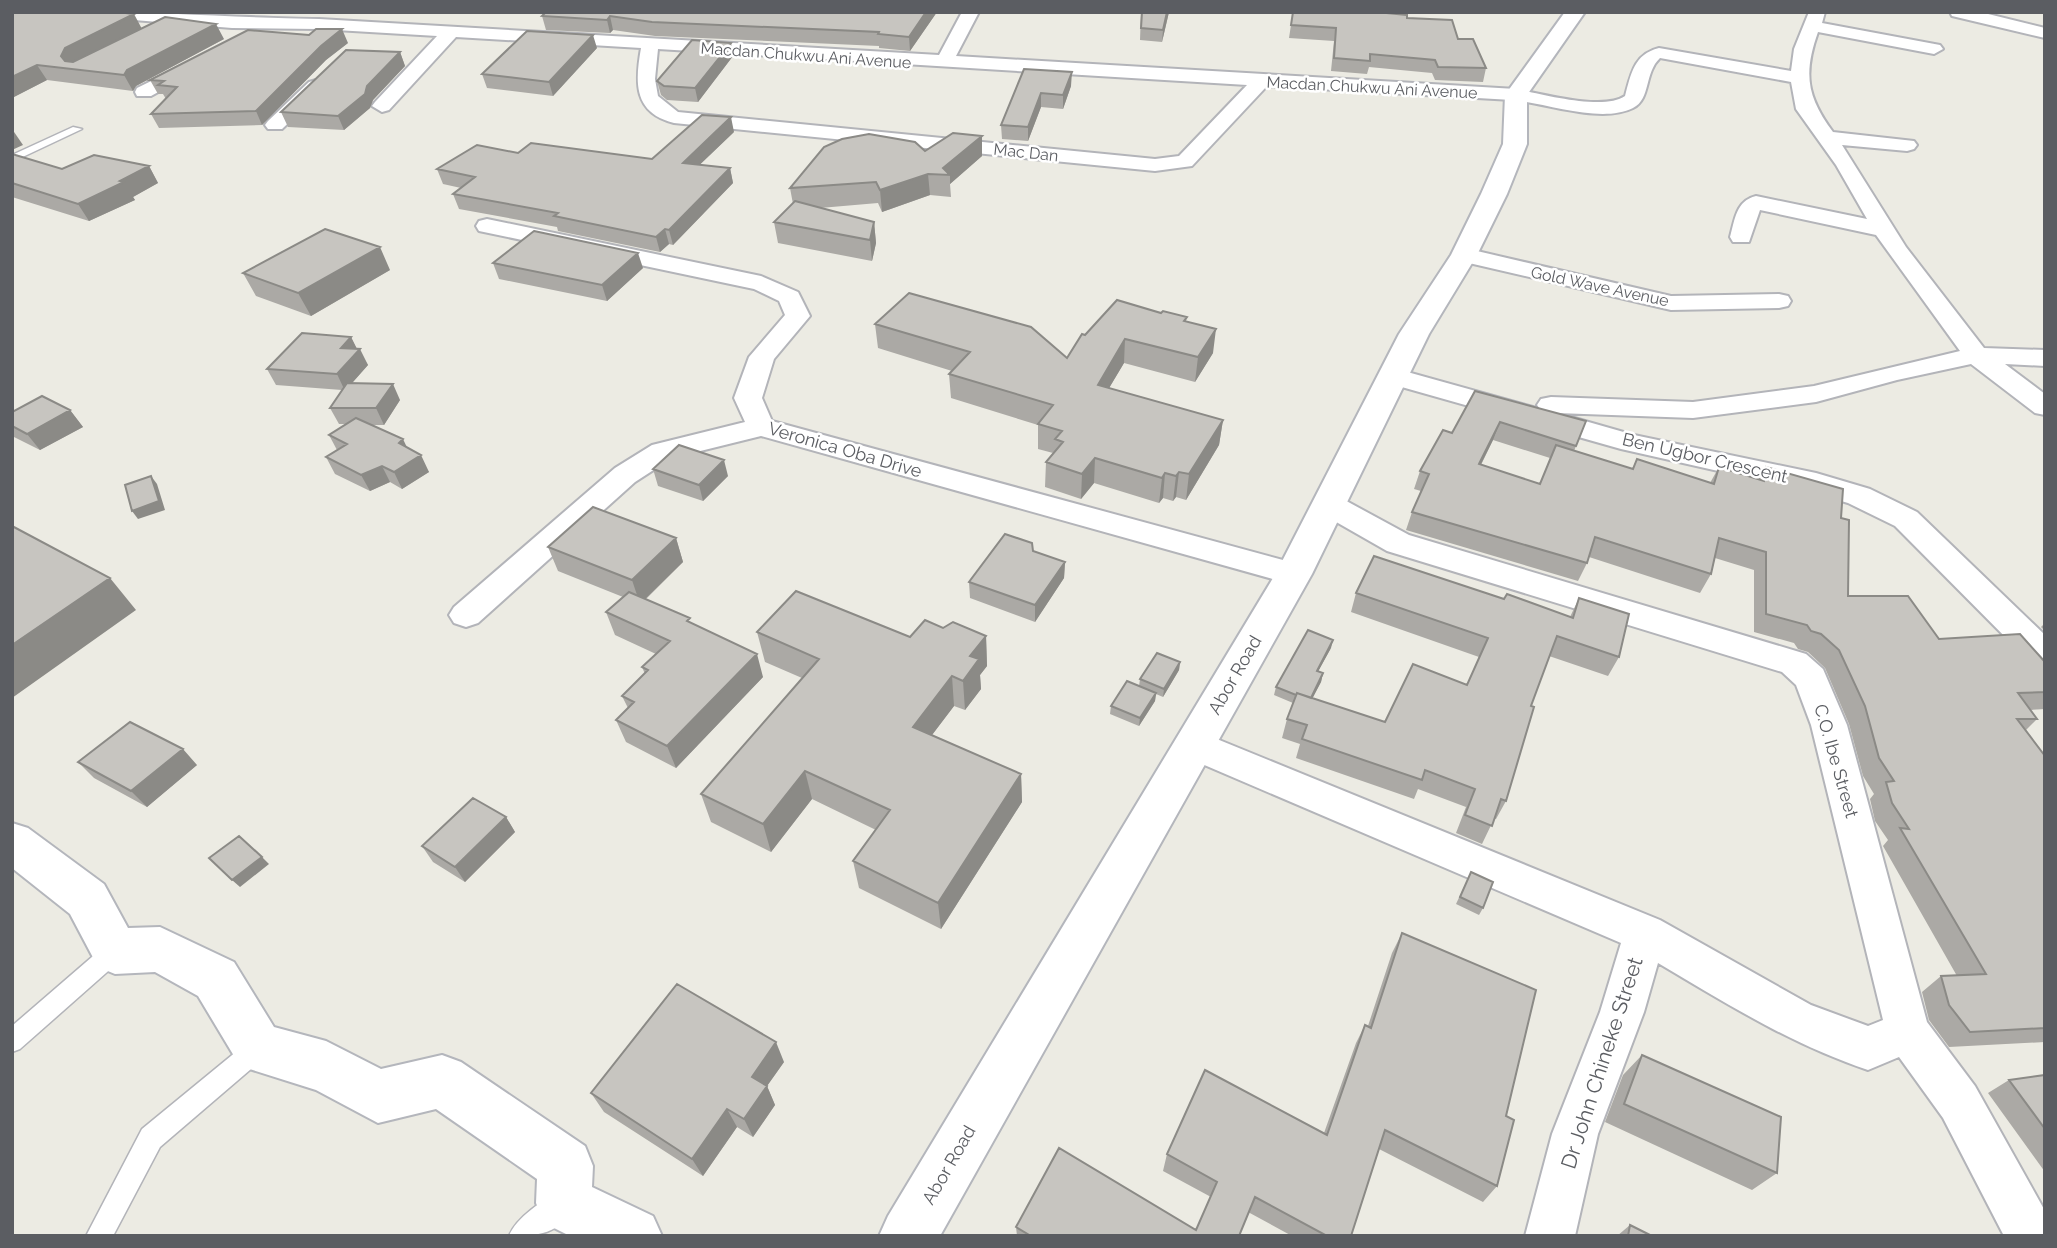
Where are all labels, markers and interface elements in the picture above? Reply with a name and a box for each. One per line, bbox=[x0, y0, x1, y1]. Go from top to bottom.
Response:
street label: Macdan Chukwu Ani Avenue bbox=[700, 39, 912, 72]
street label: Macdan Chukwu Ani Avenue bbox=[1266, 72, 1478, 103]
street label: Mac Dan bbox=[993, 140, 1059, 165]
street label: Gold Wave Avenue bbox=[1529, 263, 1671, 310]
street label: Veronica Oba Drive bbox=[766, 418, 925, 482]
street label: Ben Ugbor Crescent bbox=[1620, 428, 1790, 487]
street label: Abor Road bbox=[1204, 632, 1266, 718]
street label: C.O. Ibe Street bbox=[1810, 702, 1863, 820]
street label: Dr John Chineke Street bbox=[1555, 954, 1648, 1172]
street label: Abor Road bbox=[918, 1122, 980, 1208]

